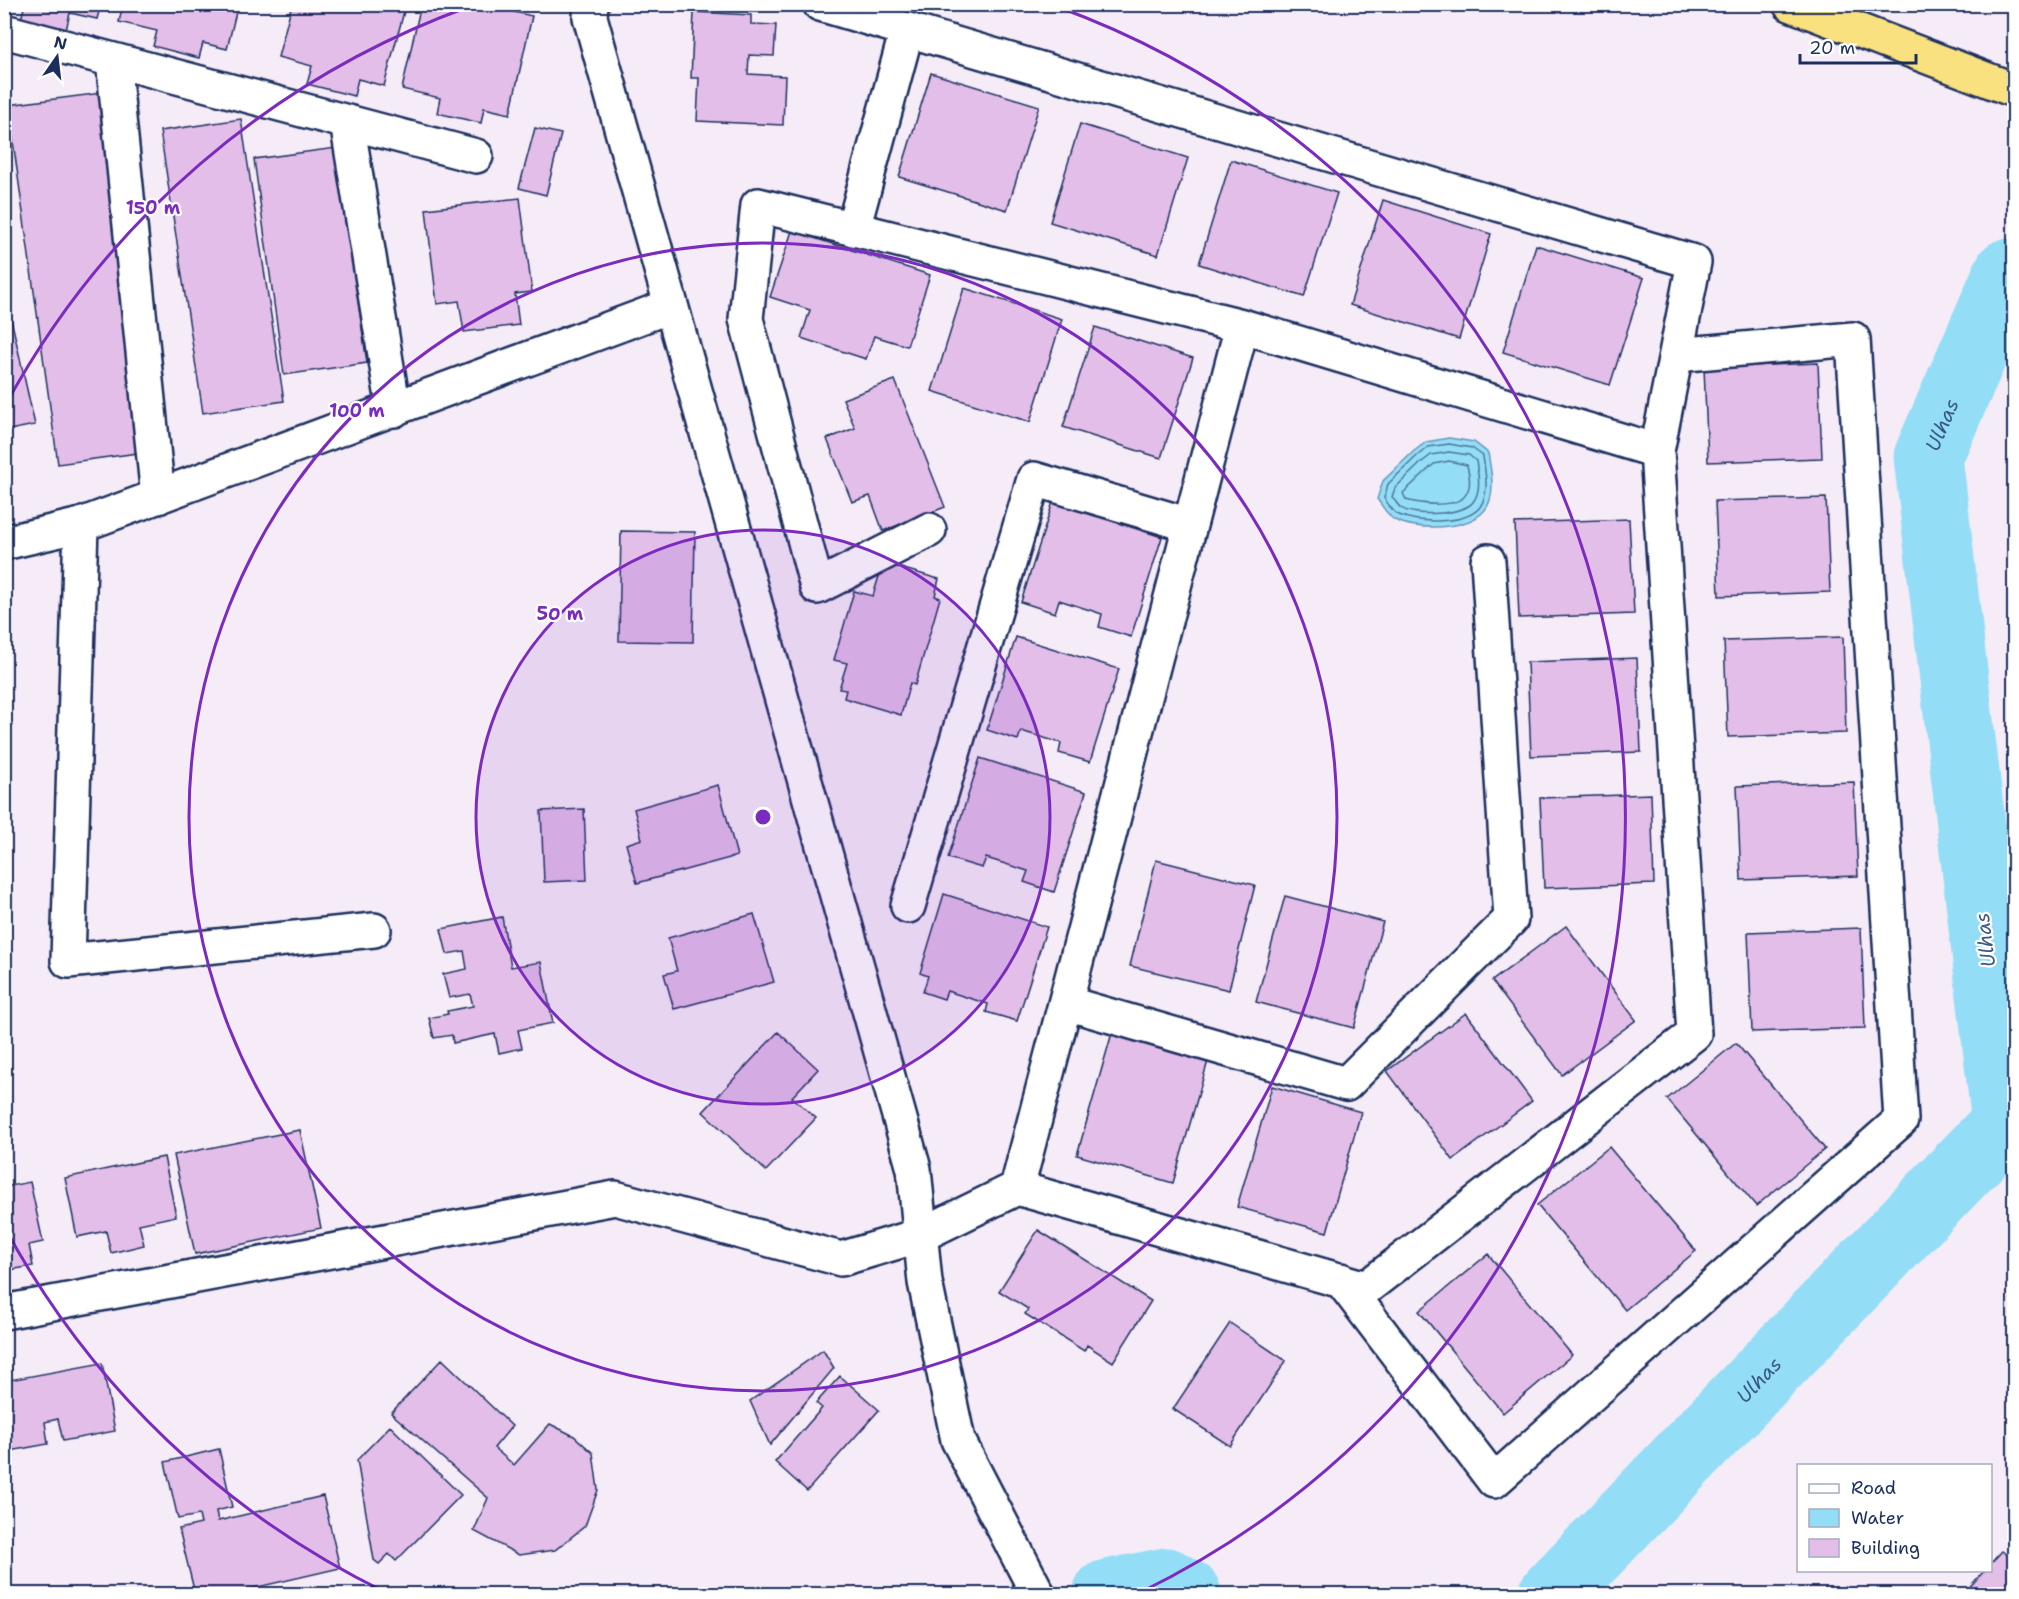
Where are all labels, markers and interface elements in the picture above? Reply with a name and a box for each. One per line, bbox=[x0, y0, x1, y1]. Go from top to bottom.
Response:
north arrow bbox=[27, 27, 87, 87]
scale bar bbox=[1800, 27, 1916, 65]
text: N bbox=[52, 31, 69, 55]
text: 20 m bbox=[1809, 36, 1855, 60]
text: 150 m bbox=[126, 196, 181, 220]
water label: Ulhas bbox=[1919, 395, 1965, 455]
text: 100 m bbox=[329, 399, 385, 423]
text: 50 m bbox=[537, 602, 584, 626]
centre of rings bbox=[753, 807, 773, 827]
water label: Ulhas bbox=[1969, 911, 2001, 969]
water label: Ulhas bbox=[1731, 1351, 1787, 1409]
legend bbox=[1797, 1464, 1992, 1572]
text: Road bbox=[1851, 1476, 1896, 1500]
text: Water bbox=[1851, 1506, 1904, 1530]
text: Building bbox=[1851, 1536, 1920, 1560]

